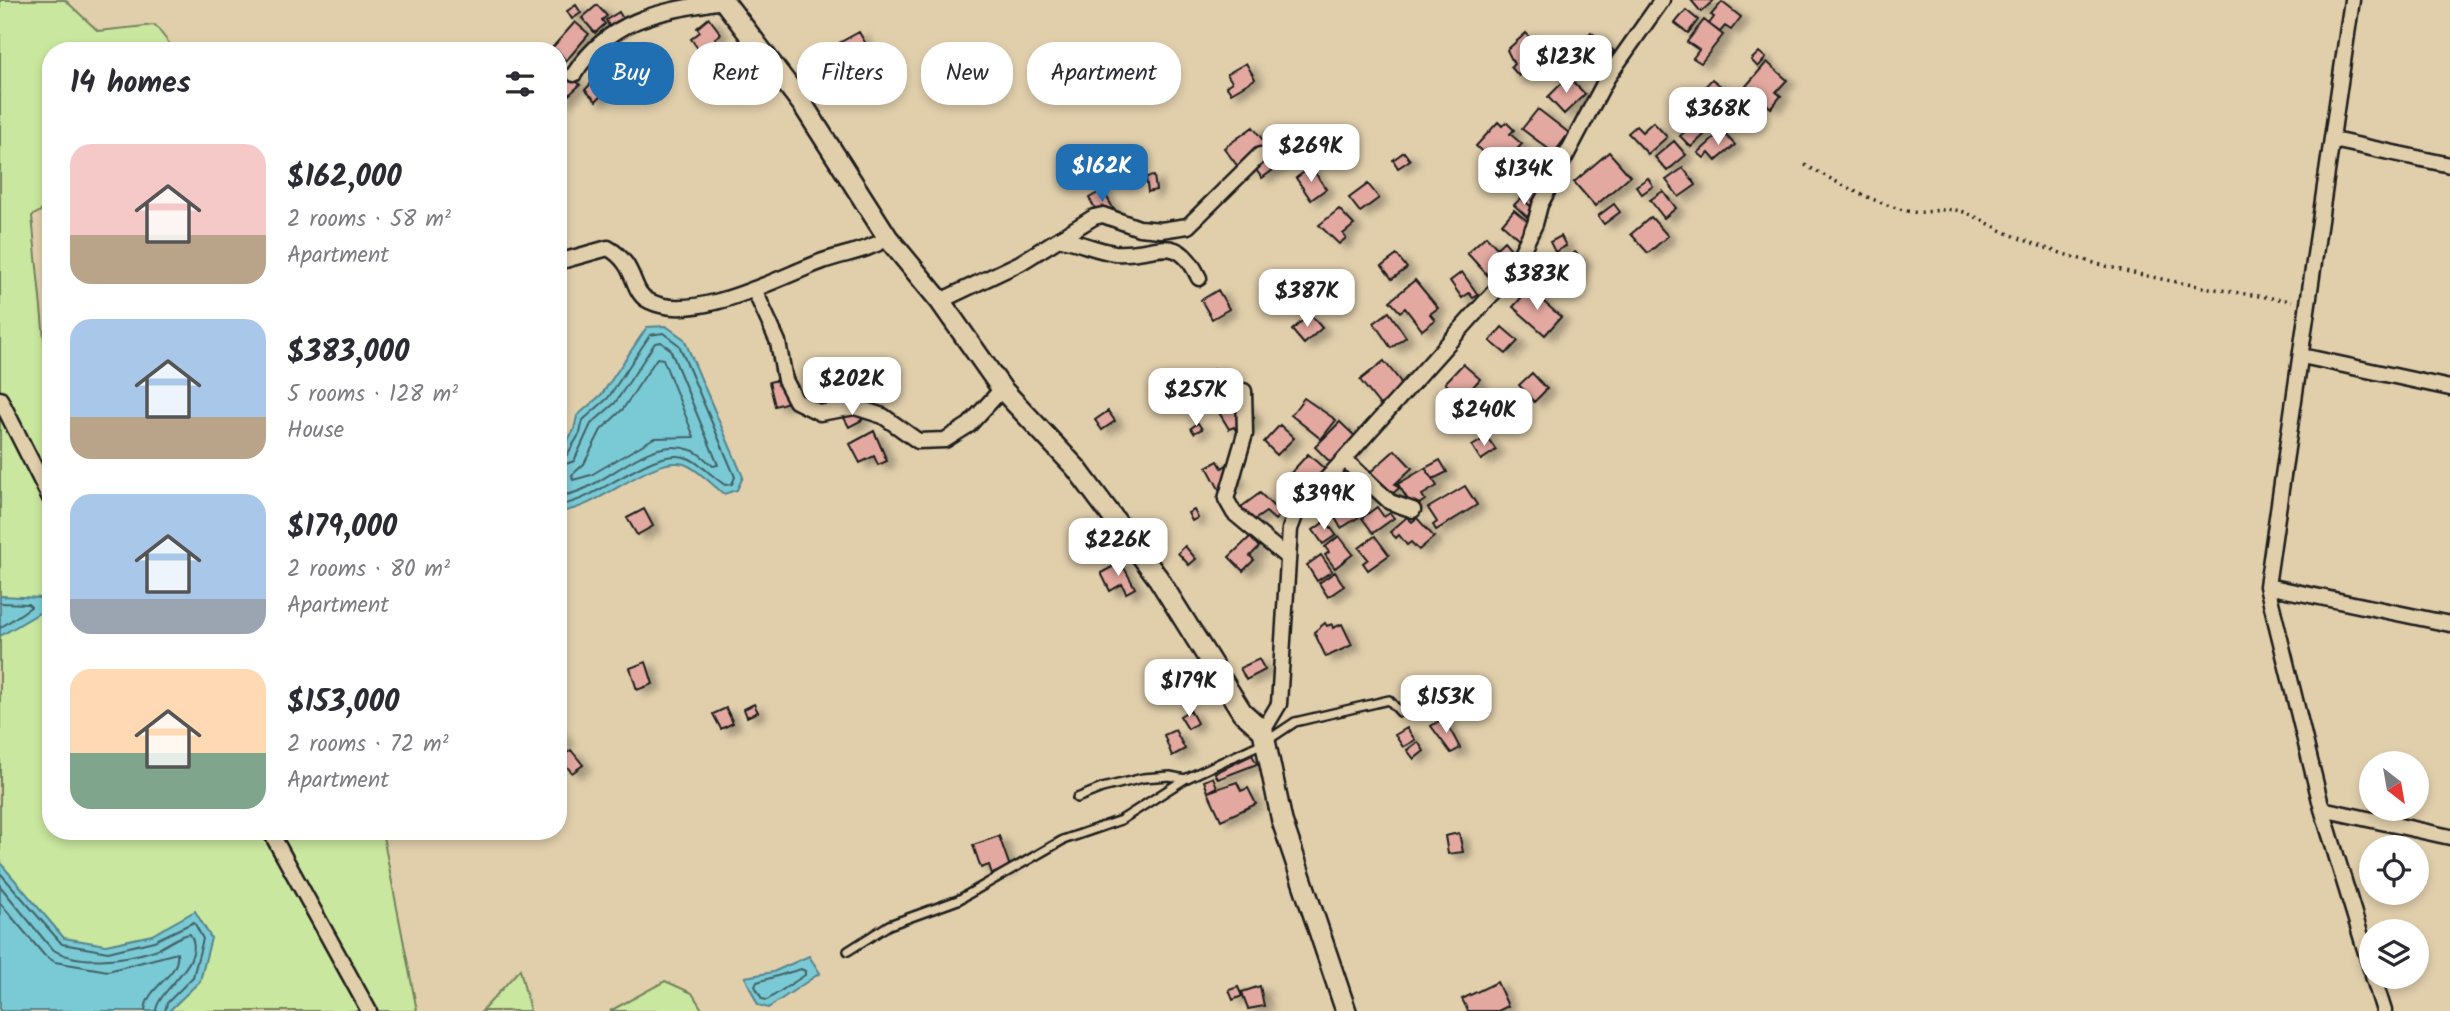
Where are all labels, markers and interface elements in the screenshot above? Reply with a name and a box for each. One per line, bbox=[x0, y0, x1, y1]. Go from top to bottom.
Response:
pin: $123K bbox=[1517, 36, 1615, 95]
text: $123K bbox=[1536, 40, 1596, 76]
chip: Buy bbox=[588, 42, 674, 105]
chip: Rent bbox=[688, 42, 783, 105]
chip: Filters bbox=[797, 42, 907, 105]
chip: New bbox=[921, 42, 1013, 105]
chip: Apartment bbox=[1027, 42, 1181, 105]
text: 14 homes bbox=[70, 60, 191, 108]
icon: filters bbox=[501, 65, 539, 103]
pin: $368K bbox=[1669, 88, 1767, 147]
text: $368K bbox=[1685, 92, 1751, 128]
pin: $269K bbox=[1262, 124, 1360, 184]
text: $269K bbox=[1279, 129, 1343, 165]
pin: $162K bbox=[1053, 144, 1151, 204]
pin: $134K bbox=[1475, 148, 1573, 207]
text: $162K bbox=[1072, 149, 1132, 185]
text: $134K bbox=[1494, 152, 1554, 188]
text: $162,000 bbox=[287, 154, 402, 202]
icon: home bbox=[126, 172, 210, 256]
text: 2 rooms · 58 m² bbox=[287, 202, 451, 238]
text: Apartment bbox=[287, 238, 389, 274]
pin: $383K bbox=[1488, 252, 1586, 312]
text: $383K bbox=[1504, 257, 1570, 293]
pin: $387K bbox=[1258, 270, 1356, 329]
text: $387K bbox=[1275, 274, 1339, 310]
text: $383,000 bbox=[287, 329, 409, 377]
icon: home bbox=[126, 347, 210, 431]
pin: $202K bbox=[803, 358, 901, 417]
text: $202K bbox=[819, 362, 885, 398]
pin: $257K bbox=[1147, 368, 1245, 428]
text: $257K bbox=[1164, 373, 1228, 409]
text: 5 rooms · 128 m² bbox=[287, 377, 458, 413]
pin: $240K bbox=[1435, 388, 1533, 448]
text: $240K bbox=[1451, 393, 1517, 429]
text: House bbox=[287, 413, 344, 449]
pin: $399K bbox=[1275, 472, 1373, 532]
text: $399K bbox=[1292, 477, 1356, 513]
text: $179,000 bbox=[287, 504, 397, 552]
pin: $226K bbox=[1069, 518, 1167, 578]
icon: home bbox=[126, 522, 210, 606]
text: $226K bbox=[1085, 523, 1151, 559]
text: 2 rooms · 80 m² bbox=[287, 552, 450, 588]
text: Apartment bbox=[287, 588, 389, 624]
pin: $179K bbox=[1140, 660, 1238, 719]
text: $179K bbox=[1161, 664, 1217, 700]
pin: $153K bbox=[1397, 676, 1495, 735]
text: $153,000 bbox=[287, 679, 399, 727]
text: $153K bbox=[1417, 680, 1475, 716]
icon: home bbox=[126, 697, 210, 781]
text: 2 rooms · 72 m² bbox=[287, 727, 449, 763]
north arrow bbox=[2359, 751, 2429, 821]
map controls bbox=[2359, 751, 2429, 989]
text: Apartment bbox=[287, 763, 389, 799]
button: locate bbox=[2359, 835, 2429, 905]
button: layers bbox=[2359, 919, 2429, 989]

